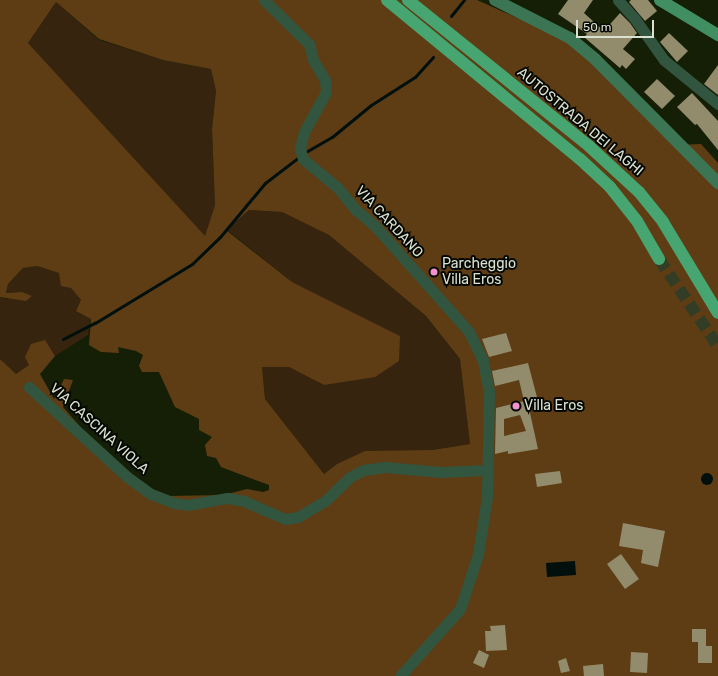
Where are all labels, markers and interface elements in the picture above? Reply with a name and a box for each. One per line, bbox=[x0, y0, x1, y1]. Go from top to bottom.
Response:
scale bar bbox=[578, 12, 656, 38]
text: 50 m bbox=[583, 20, 611, 34]
street label: AUTOSTRADA DEI LAGHI bbox=[513, 64, 647, 180]
street label: VIA CARDANO bbox=[352, 183, 426, 261]
place label: Parcheggio Villa Eros bbox=[442, 256, 516, 288]
marker: Parcheggio Villa Eros bbox=[429, 267, 439, 277]
street label: VIA CASCINA VIOLA bbox=[46, 380, 152, 478]
place label: Villa Eros bbox=[524, 398, 583, 414]
marker: Villa Eros bbox=[511, 401, 521, 411]

